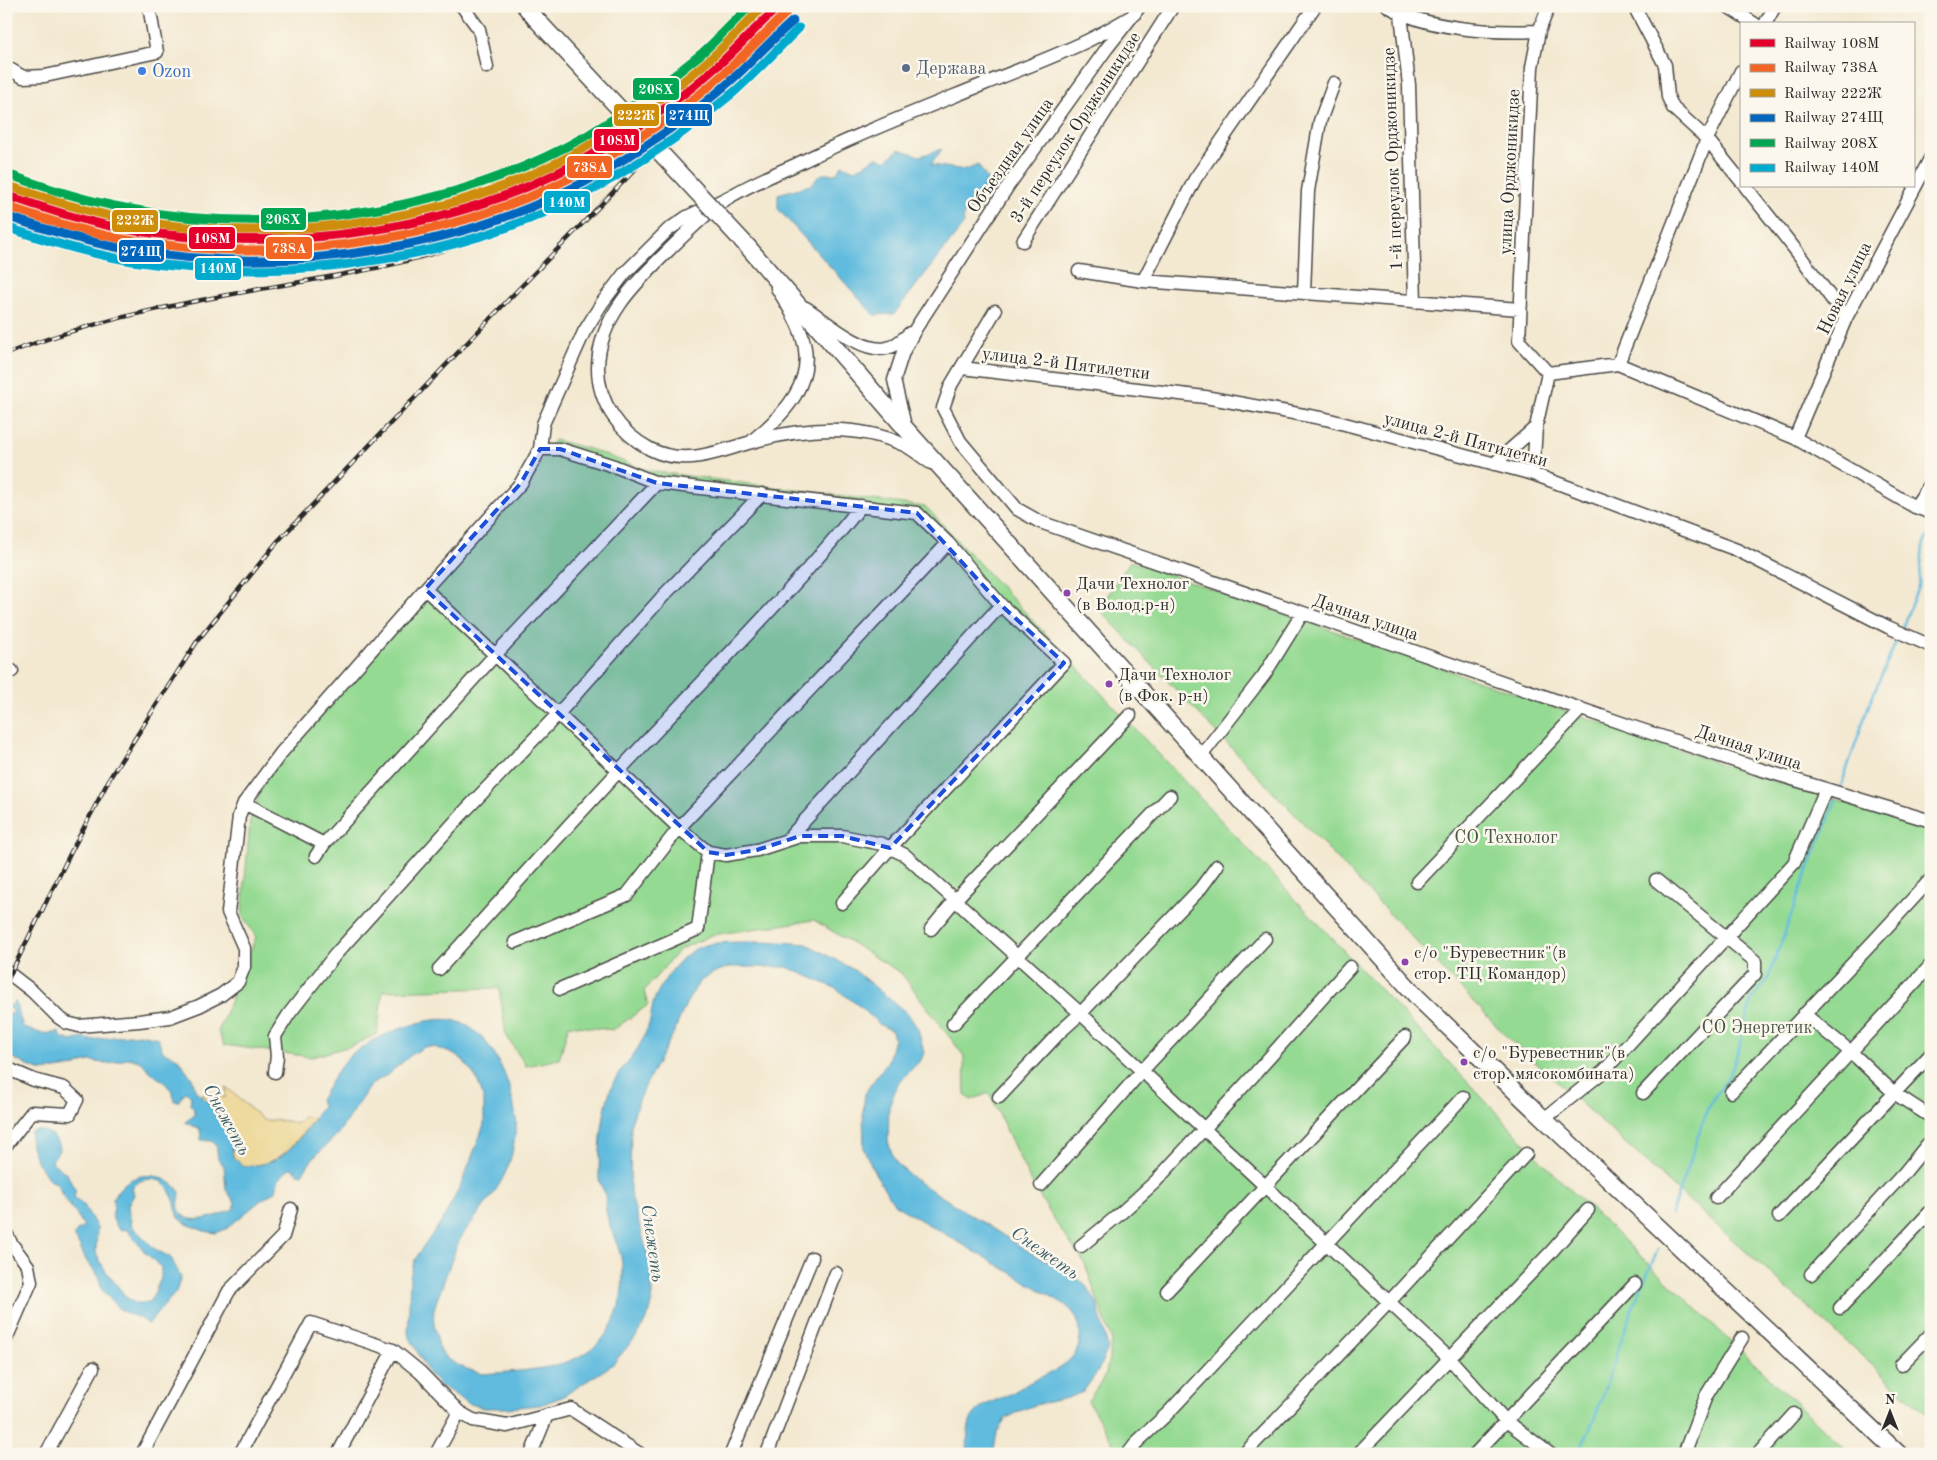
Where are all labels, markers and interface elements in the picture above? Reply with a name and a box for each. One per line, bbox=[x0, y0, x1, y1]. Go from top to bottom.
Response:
legend bbox=[1740, 22, 1914, 188]
street label: 3-й переулок Орджоникидзе bbox=[1007, 29, 1144, 226]
text: Railway 108М bbox=[1784, 37, 1879, 52]
street label: 1-й переулок Орджоникидзе bbox=[1380, 47, 1406, 271]
place label: Держава bbox=[916, 60, 986, 78]
text: Railway 738А bbox=[1784, 61, 1879, 76]
marker: Держава bbox=[900, 62, 912, 74]
place label: Ozon bbox=[152, 63, 191, 81]
marker: Ozon bbox=[136, 65, 148, 77]
line badge: 208Х bbox=[632, 77, 680, 101]
text: 208Х bbox=[639, 83, 674, 97]
text: Railway 222Ж bbox=[1784, 87, 1882, 102]
street label: улица Орджоникидзе bbox=[1497, 89, 1523, 256]
street label: Объездная улица bbox=[964, 95, 1057, 217]
line badge: 222Ж bbox=[613, 103, 660, 127]
line badge: 274Щ bbox=[665, 103, 713, 127]
text: 222Ж bbox=[617, 109, 655, 123]
text: 274Щ bbox=[669, 109, 709, 123]
text: Railway 274Щ bbox=[1784, 111, 1884, 126]
line badge: 108М bbox=[593, 128, 640, 152]
text: 108М bbox=[599, 134, 636, 148]
text: Railway 208Х bbox=[1784, 137, 1878, 152]
line badge: 738А bbox=[566, 155, 613, 179]
text: 738А bbox=[573, 161, 608, 175]
text: Railway 140М bbox=[1784, 161, 1879, 176]
line badge: 140М bbox=[543, 190, 591, 214]
text: 140М bbox=[549, 196, 586, 210]
line badge: 208Х bbox=[260, 207, 307, 231]
line badge: 222Ж bbox=[111, 209, 159, 233]
text: 208Х bbox=[266, 213, 301, 227]
text: 222Ж bbox=[116, 214, 154, 228]
line badge: 108М bbox=[188, 226, 236, 250]
text: 108М bbox=[194, 232, 231, 246]
line badge: 738А bbox=[265, 236, 313, 260]
line badge: 274Щ bbox=[118, 239, 165, 263]
street label: Новая улица bbox=[1815, 239, 1875, 338]
text: 738А bbox=[272, 242, 307, 256]
text: 274Щ bbox=[121, 245, 161, 259]
line badge: 140М bbox=[194, 257, 242, 281]
text: 140М bbox=[200, 262, 237, 276]
street label: улица 2-й Пятилетки bbox=[981, 345, 1151, 383]
street label: улица 2-й Пятилетки bbox=[1382, 409, 1550, 471]
place label: Дачи Технолог (в Волод.р-н) bbox=[1076, 576, 1189, 614]
marker: Дачи Технолог (в Волод.р-н) bbox=[1062, 588, 1072, 598]
street label: Дачная улица bbox=[1311, 591, 1421, 644]
place label: Дачи Технолог (в Фок. р-н) bbox=[1118, 667, 1231, 705]
marker: Дачи Технолог (в Фок. р-н) bbox=[1104, 679, 1114, 689]
street label: Дачная улица bbox=[1693, 722, 1804, 774]
park label: СО Технолог bbox=[1454, 829, 1558, 847]
place label: с/о "Буревестник"(в стор. ТЦ Командор) bbox=[1414, 945, 1567, 983]
marker: с/о "Буревестник"(в стор. ТЦ Командор) bbox=[1400, 957, 1410, 967]
park label: СО Энергетик bbox=[1701, 1019, 1813, 1037]
place label: с/о "Буревестник"(в стор. мясокомбината) bbox=[1473, 1045, 1634, 1083]
marker: с/о "Буревестник"(в стор. мясокомбината) bbox=[1459, 1057, 1469, 1067]
water label: Снежеть bbox=[198, 1081, 253, 1159]
water label: Снежеть bbox=[637, 1203, 666, 1284]
water label: Снежеть bbox=[1007, 1224, 1082, 1284]
north arrow bbox=[1864, 1388, 1914, 1438]
text: N bbox=[1885, 1393, 1896, 1407]

